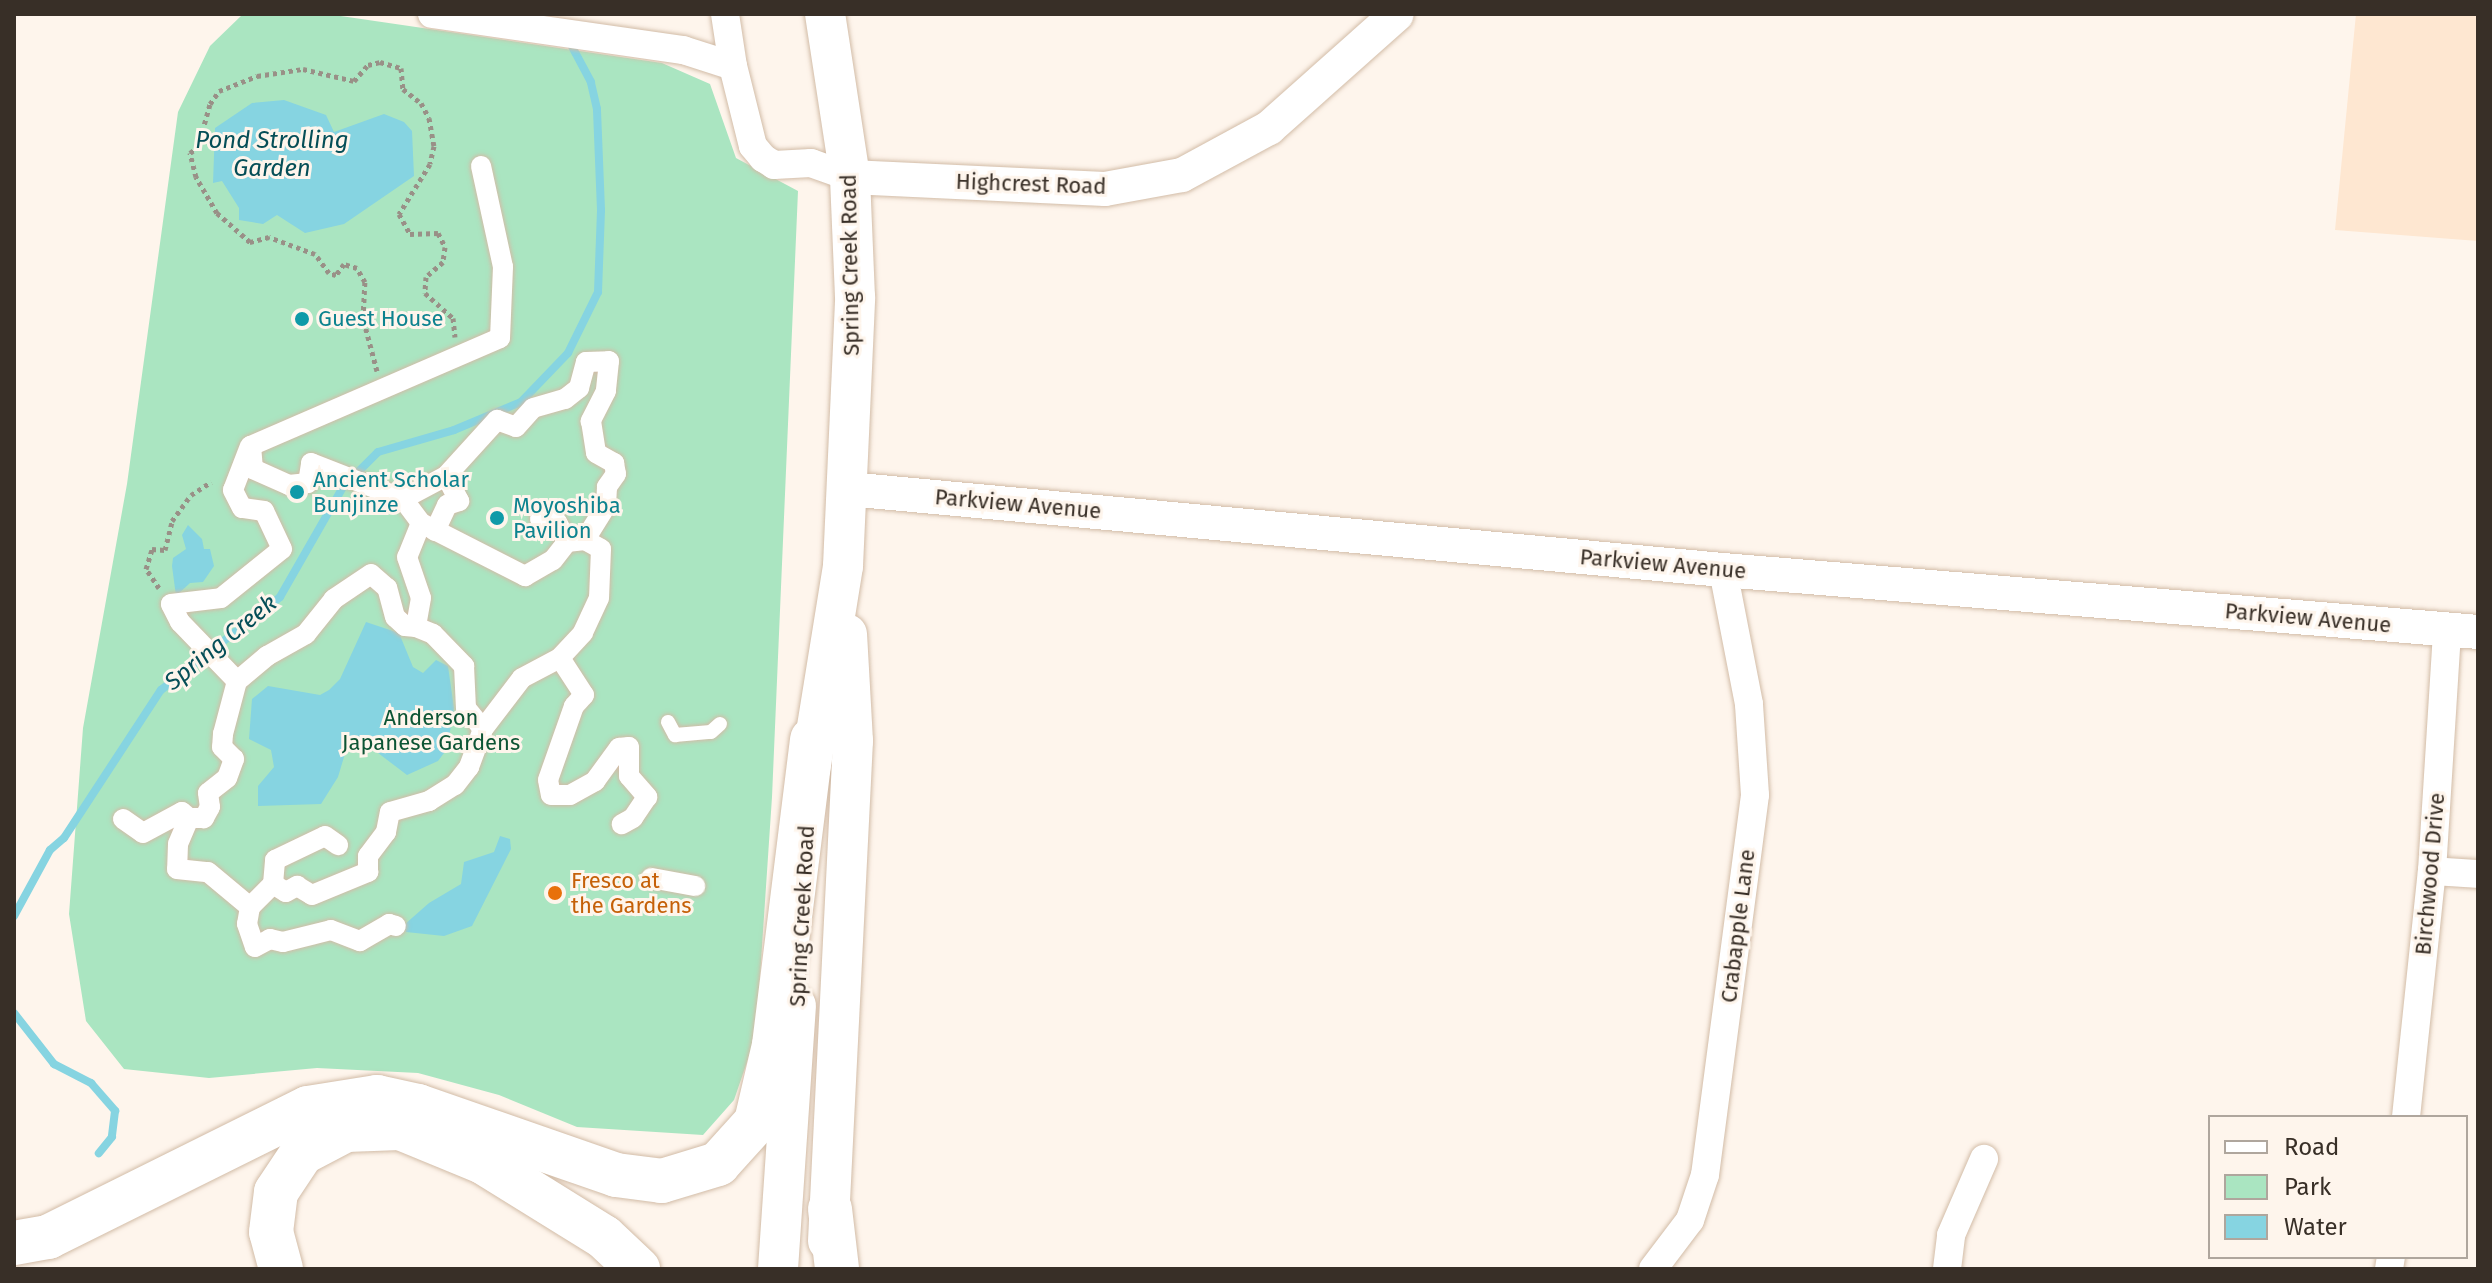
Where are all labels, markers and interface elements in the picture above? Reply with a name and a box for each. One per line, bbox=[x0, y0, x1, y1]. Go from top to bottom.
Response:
water label: Pond Strolling Garden bbox=[195, 127, 349, 183]
street label: Highcrest Road bbox=[955, 168, 1107, 200]
street label: Spring Creek Road bbox=[835, 174, 865, 356]
place label: Guest House bbox=[318, 306, 444, 332]
marker: Guest House bbox=[293, 310, 311, 328]
place label: Ancient Scholar Bunjinze bbox=[313, 466, 469, 518]
marker: Ancient Scholar Bunjinze bbox=[288, 483, 306, 501]
street label: Parkview Avenue bbox=[934, 484, 1102, 524]
place label: Moyoshiba Pavilion bbox=[513, 492, 621, 544]
marker: Moyoshiba Pavilion bbox=[488, 509, 506, 527]
street label: Parkview Avenue bbox=[1579, 544, 1747, 584]
water label: Spring Creek bbox=[159, 589, 283, 697]
street label: Parkview Avenue bbox=[2224, 598, 2392, 638]
park label: Anderson Japanese Gardens bbox=[342, 704, 520, 756]
street label: Birchwood Drive bbox=[2410, 792, 2450, 956]
street label: Spring Creek Road bbox=[784, 825, 820, 1007]
street label: Crabapple Lane bbox=[1715, 848, 1761, 1004]
place label: Fresco at the Gardens bbox=[571, 867, 692, 918]
marker: Fresco at the Gardens bbox=[546, 884, 564, 902]
legend bbox=[2208, 1115, 2468, 1259]
text: Road bbox=[2284, 1133, 2339, 1161]
text: Park bbox=[2284, 1173, 2331, 1201]
text: Water bbox=[2284, 1213, 2347, 1241]

